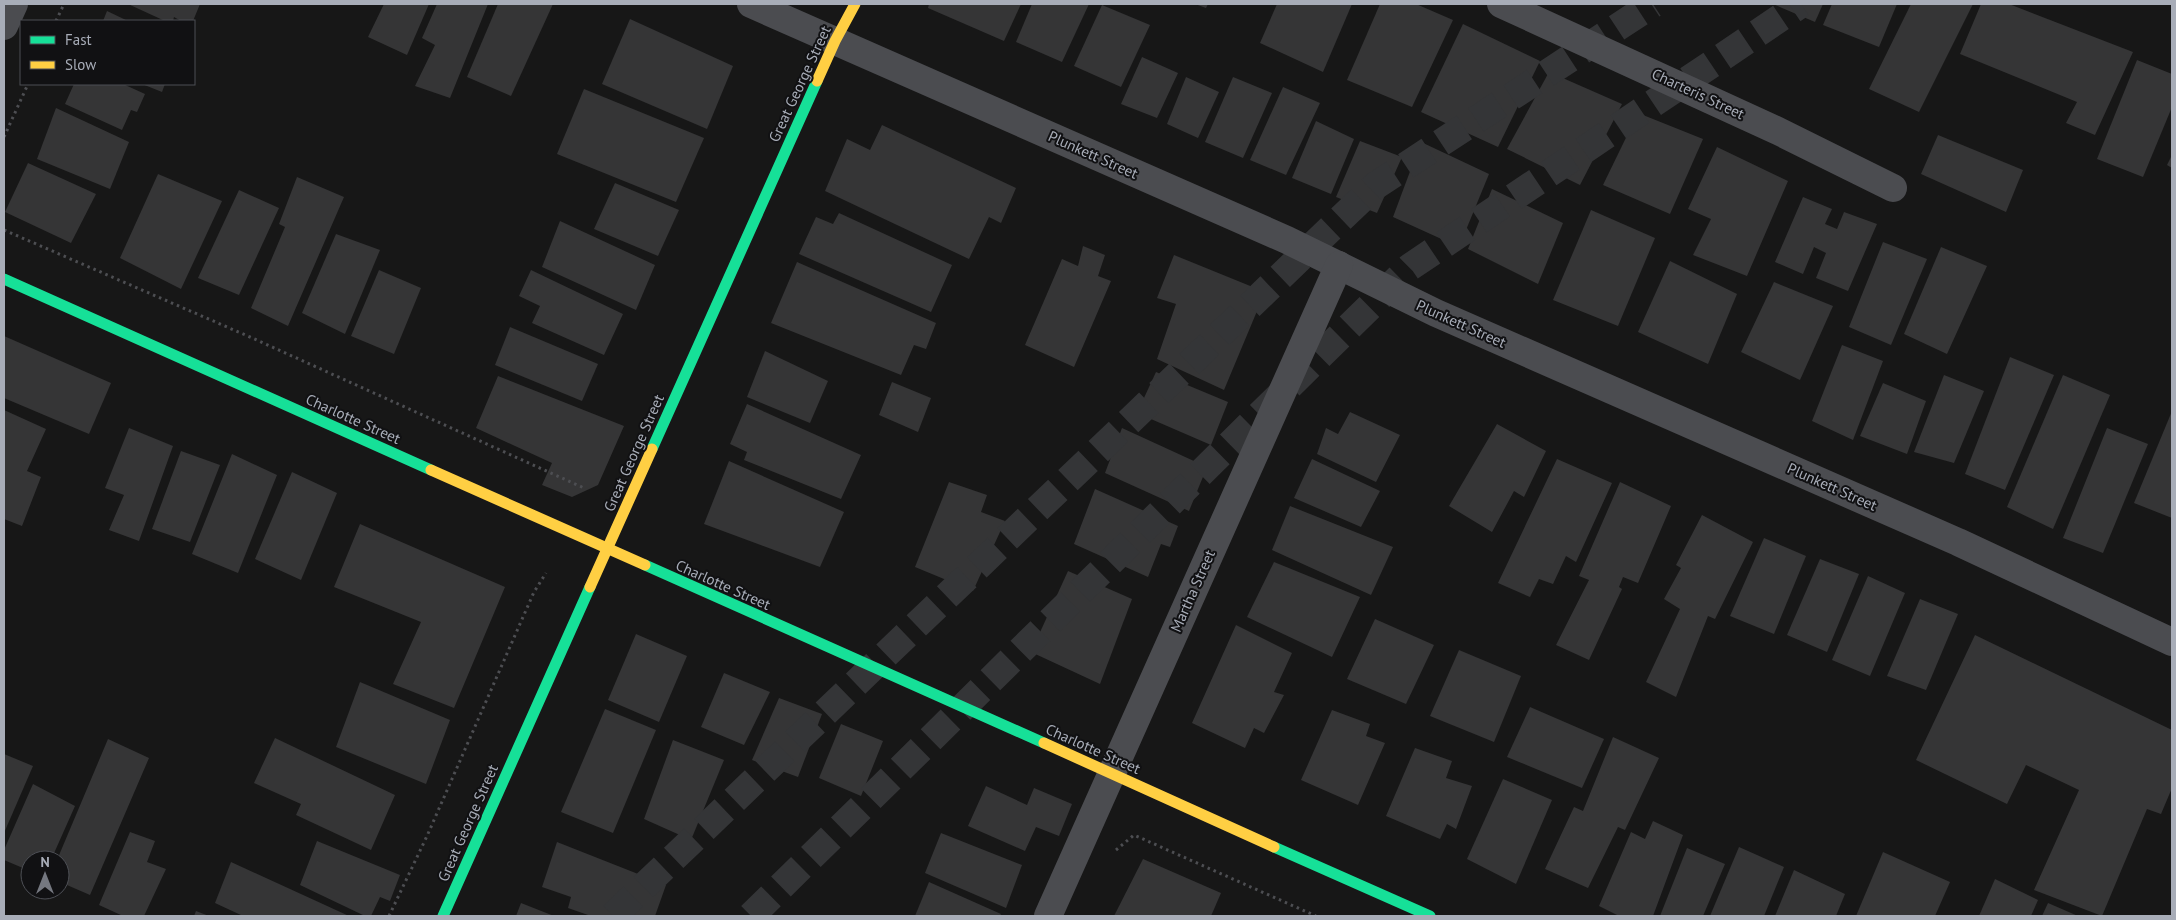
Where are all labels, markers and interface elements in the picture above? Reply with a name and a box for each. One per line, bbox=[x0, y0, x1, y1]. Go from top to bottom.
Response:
legend bbox=[20, 20, 195, 85]
street label: Great George Street bbox=[764, 23, 835, 145]
text: Fast bbox=[65, 30, 92, 49]
text: Slow bbox=[65, 55, 96, 74]
street label: Charteris Street bbox=[1649, 64, 1748, 123]
street label: Plunkett Street bbox=[1045, 126, 1141, 183]
street label: Plunkett Street bbox=[1413, 295, 1509, 352]
street label: Charlotte Street bbox=[303, 389, 404, 448]
street label: Great George Street bbox=[599, 391, 668, 514]
street label: Plunkett Street bbox=[1784, 458, 1880, 515]
street label: Martha Street bbox=[1166, 547, 1219, 635]
street label: Charlotte Street bbox=[673, 555, 774, 614]
street label: Charlotte Street bbox=[1043, 719, 1144, 778]
street label: Great George Street bbox=[433, 761, 502, 884]
north arrow bbox=[20, 850, 70, 900]
text: N bbox=[40, 853, 50, 871]

